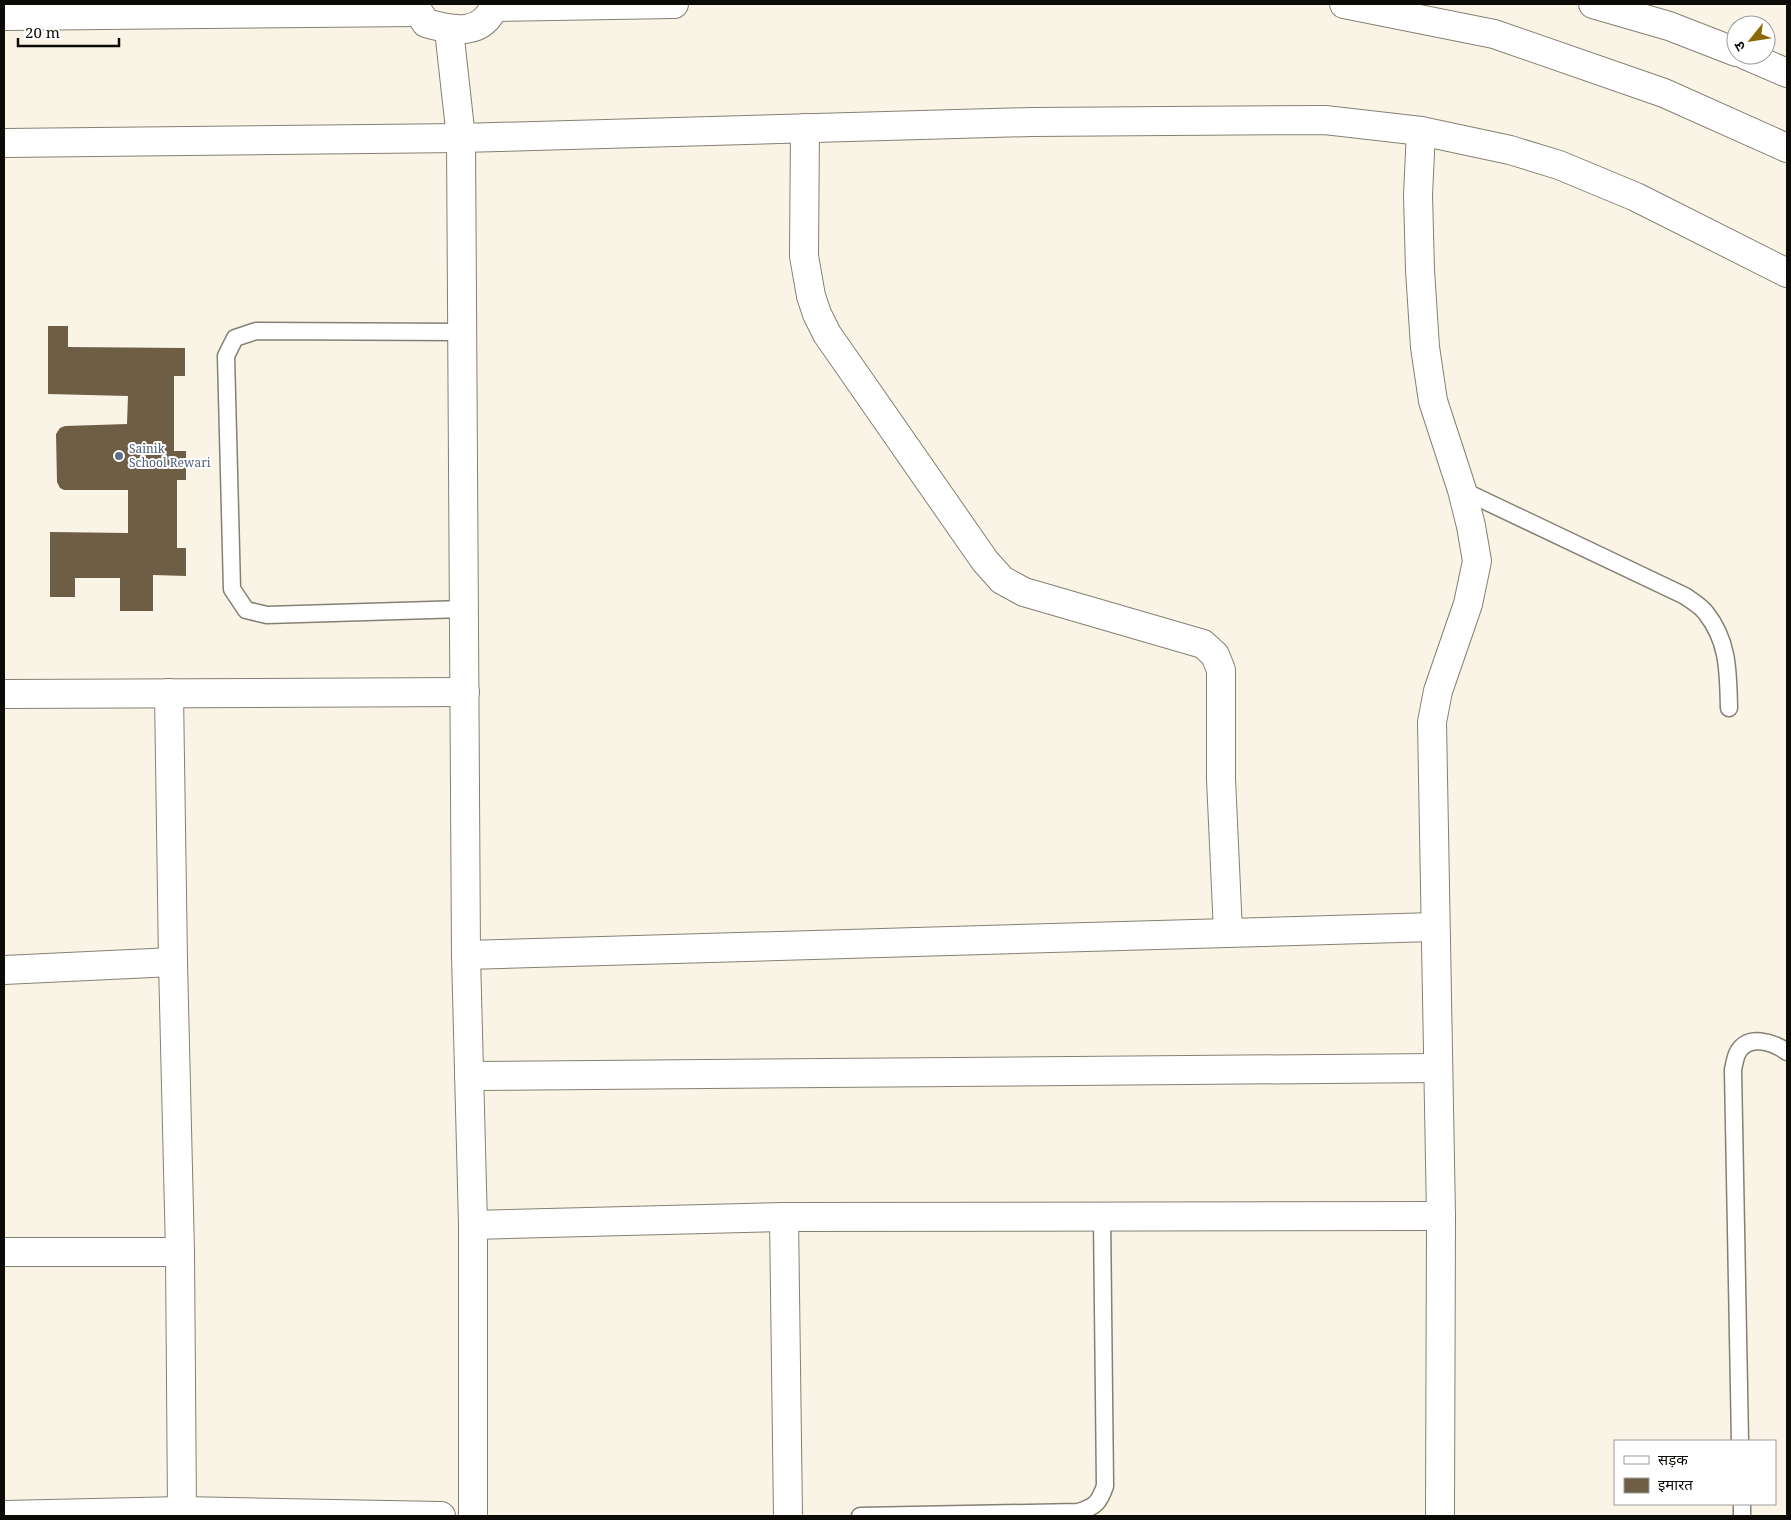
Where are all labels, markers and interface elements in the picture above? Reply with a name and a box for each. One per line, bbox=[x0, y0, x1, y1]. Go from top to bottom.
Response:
scale bar bbox=[18, 15, 119, 47]
north arrow bbox=[1726, 15, 1776, 65]
text: 20 m bbox=[25, 22, 60, 42]
text: उ bbox=[1729, 38, 1750, 55]
place label: Sainik School Rewari bbox=[129, 440, 211, 471]
marker: Sainik School Rewari bbox=[113, 450, 125, 462]
legend bbox=[1614, 1440, 1776, 1505]
text: सड़क bbox=[1658, 1449, 1688, 1469]
text: इमारत bbox=[1658, 1474, 1693, 1494]

